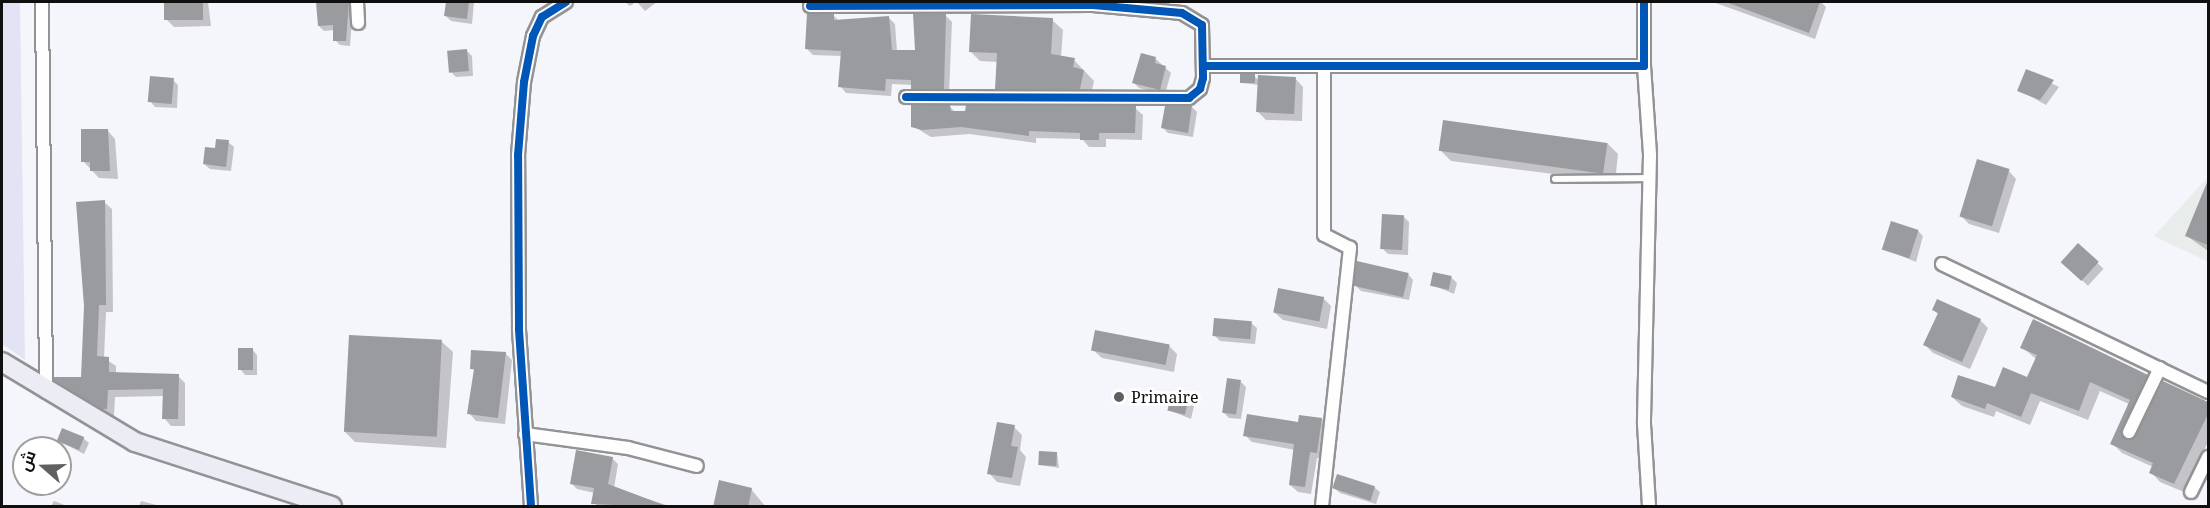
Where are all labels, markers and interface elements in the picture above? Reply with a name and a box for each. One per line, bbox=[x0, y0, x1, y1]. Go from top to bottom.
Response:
place label: Primaire bbox=[1131, 387, 1199, 407]
marker: Primaire bbox=[1112, 390, 1126, 404]
north arrow bbox=[12, 436, 72, 496]
text: ش bbox=[13, 447, 41, 474]

